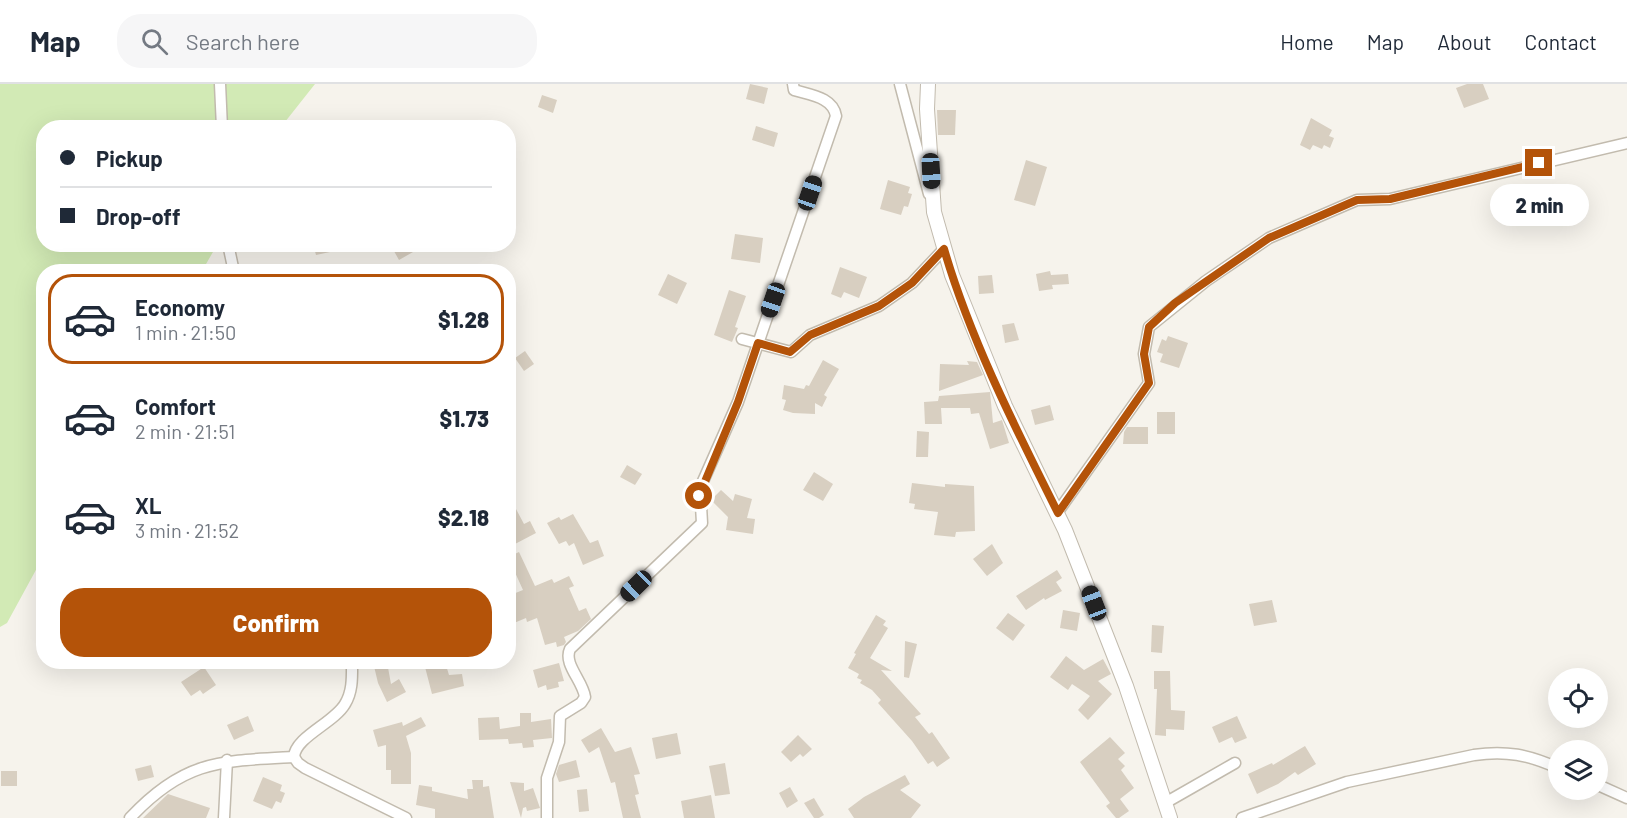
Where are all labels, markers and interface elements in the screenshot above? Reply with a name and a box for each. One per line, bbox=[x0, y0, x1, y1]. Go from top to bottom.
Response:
search box bbox=[117, 14, 537, 68]
text: Map bbox=[30, 24, 81, 58]
icon: search bbox=[138, 25, 171, 58]
text: Search here bbox=[186, 28, 300, 54]
text: Home bbox=[1280, 29, 1334, 54]
text: Map bbox=[1367, 29, 1404, 54]
text: About bbox=[1437, 29, 1492, 54]
text: Contact bbox=[1525, 29, 1597, 54]
text: Pickup bbox=[96, 145, 163, 171]
route end bbox=[1525, 149, 1552, 176]
car bbox=[921, 153, 941, 189]
car bbox=[796, 173, 824, 213]
callout: 2 min bbox=[1490, 184, 1588, 226]
text: 2 min bbox=[1515, 193, 1564, 217]
text: Drop-off bbox=[96, 203, 180, 229]
car bbox=[759, 280, 787, 320]
icon: car bbox=[63, 292, 117, 346]
text: Economy bbox=[135, 294, 225, 320]
text: $1.28 bbox=[438, 306, 489, 332]
text: 1 min · 21:50 bbox=[135, 320, 236, 344]
icon: car bbox=[63, 391, 117, 445]
text: Comfort bbox=[135, 393, 216, 419]
text: $1.73 bbox=[439, 405, 489, 431]
text: 2 min · 21:51 bbox=[135, 419, 235, 443]
route start bbox=[685, 482, 712, 509]
icon: car bbox=[63, 490, 117, 544]
text: XL bbox=[135, 492, 161, 518]
text: $2.18 bbox=[438, 504, 489, 530]
text: 3 min · 21:52 bbox=[135, 518, 239, 542]
car bbox=[617, 567, 655, 605]
car bbox=[1079, 583, 1109, 623]
button: Confirm bbox=[60, 588, 492, 657]
map controls bbox=[1548, 668, 1608, 800]
button: locate bbox=[1548, 668, 1608, 728]
button: layers bbox=[1548, 740, 1608, 800]

